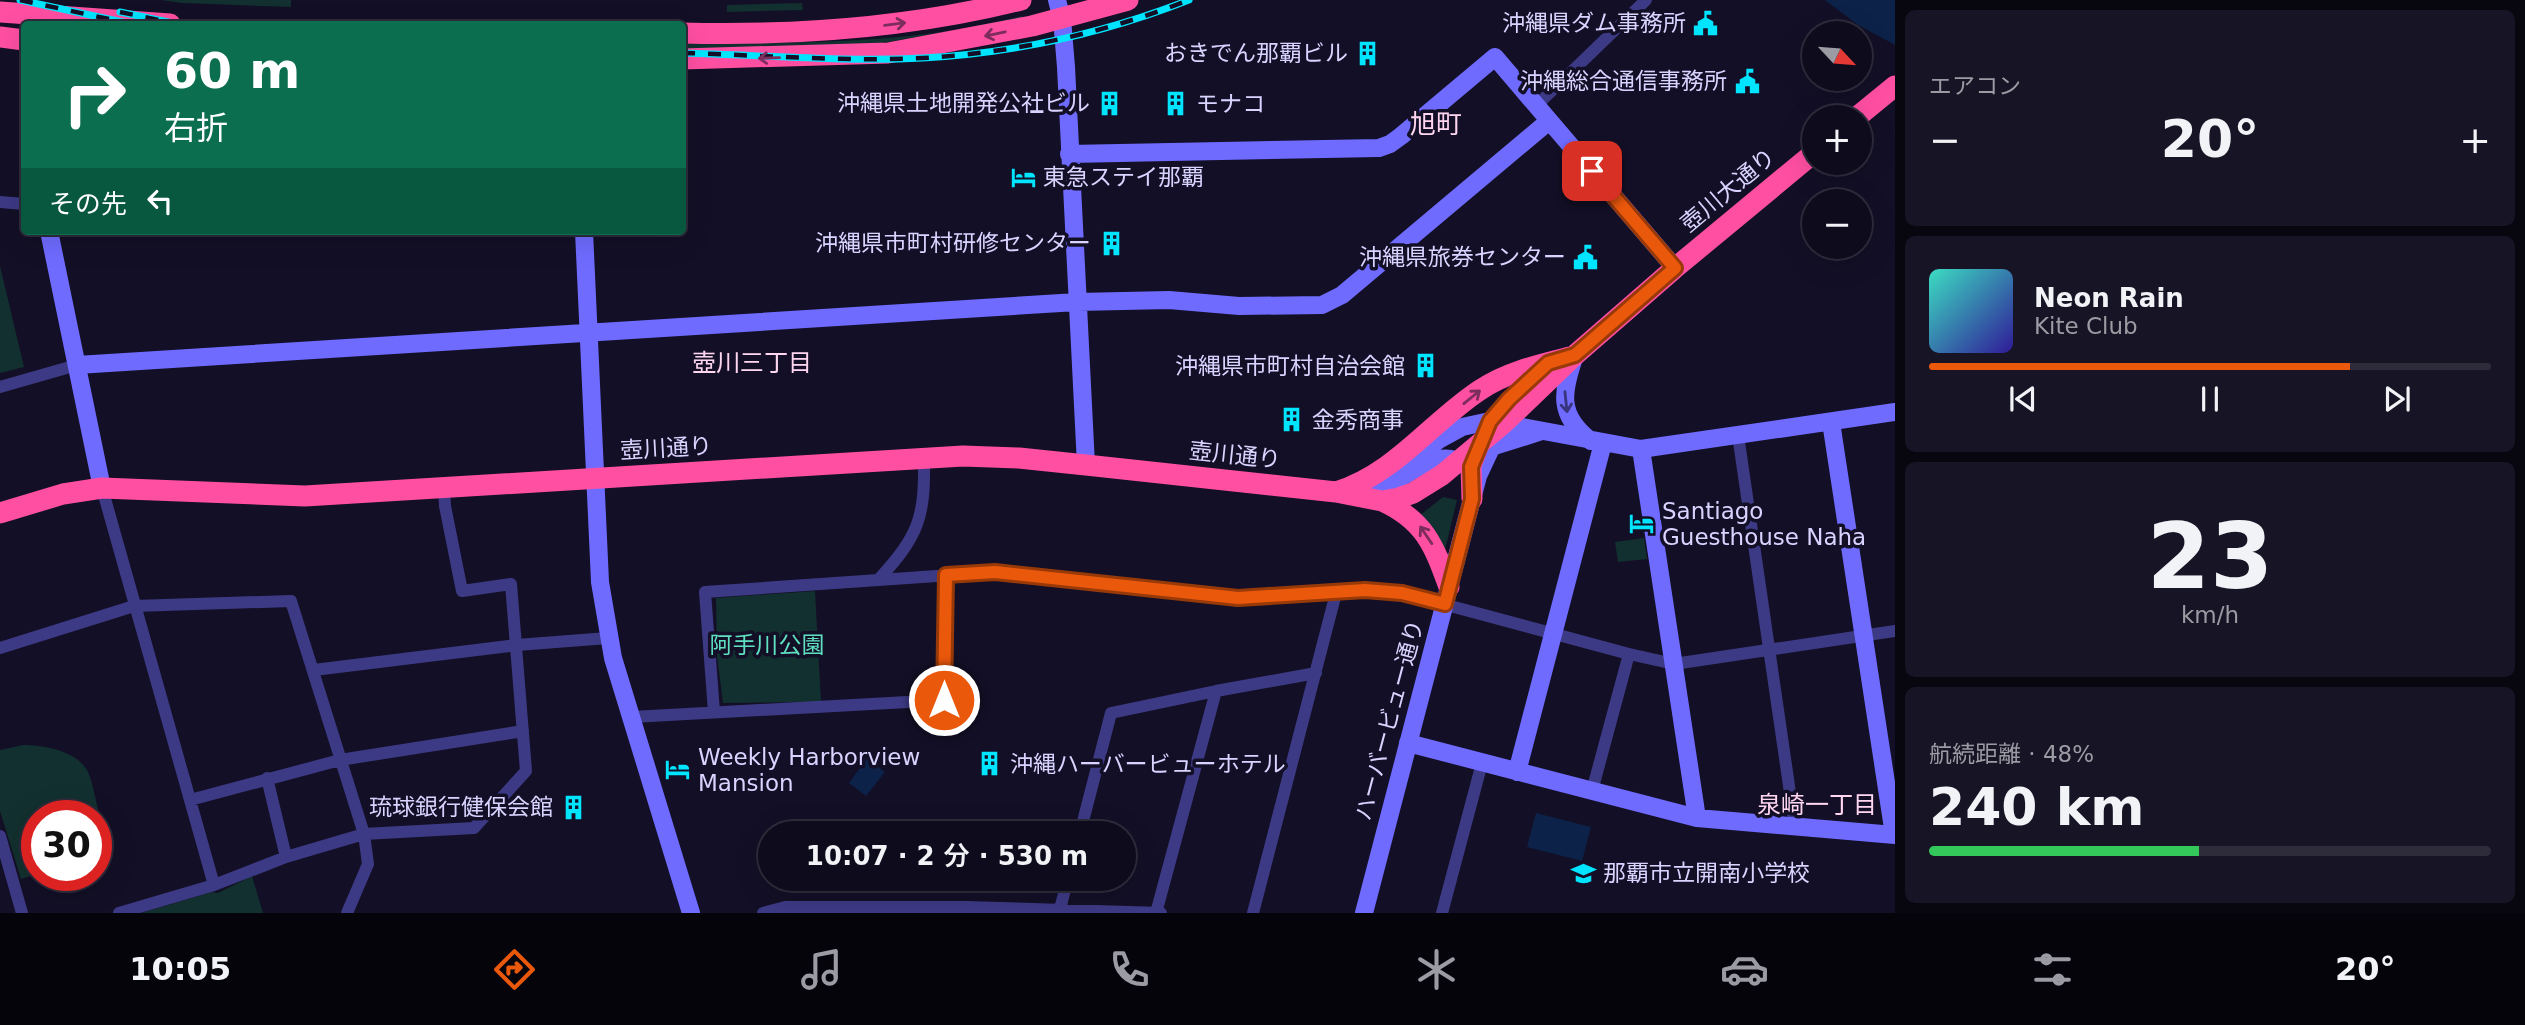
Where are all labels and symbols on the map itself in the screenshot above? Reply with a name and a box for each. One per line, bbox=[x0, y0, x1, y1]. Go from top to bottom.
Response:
public building icon: 沖縄県ダム事務所 bbox=[1692, 9, 1720, 37]
place label: 沖縄県ダム事務所 bbox=[1502, 10, 1686, 36]
one-way arrow bbox=[884, 17, 906, 30]
north arrow bbox=[1802, 21, 1872, 91]
one-way arrow bbox=[984, 27, 1007, 41]
building icon: おきでん那覇ビル bbox=[1354, 39, 1382, 67]
place label: おきでん那覇ビル bbox=[1164, 40, 1348, 66]
one-way arrow bbox=[758, 51, 781, 64]
public building icon: 沖縄総合通信事務所 bbox=[1733, 67, 1761, 95]
place label: 沖縄総合通信事務所 bbox=[1520, 68, 1727, 94]
building icon: 沖縄県土地開発公社ビル bbox=[1096, 89, 1124, 117]
place label: 沖縄県土地開発公社ビル bbox=[837, 90, 1090, 116]
building icon: モナコ bbox=[1162, 90, 1190, 118]
place label: モナコ bbox=[1196, 91, 1265, 117]
district label: 旭町 bbox=[1410, 109, 1462, 139]
pin bbox=[1562, 141, 1622, 201]
street label: 壺川大通り bbox=[1676, 143, 1780, 237]
hotel icon: 東急ステイ那覇 bbox=[1009, 163, 1037, 191]
place label: 東急ステイ那覇 bbox=[1043, 164, 1204, 190]
building icon: 沖縄県市町村研修センター bbox=[1097, 229, 1125, 257]
place label: 沖縄県市町村研修センター bbox=[815, 230, 1091, 256]
public building icon: 沖縄県旅券センター bbox=[1572, 243, 1600, 271]
place label: 沖縄県旅券センター bbox=[1359, 244, 1566, 270]
district label: 壺川三丁目 bbox=[692, 349, 812, 377]
building icon: 沖縄県市町村自治会館 bbox=[1411, 352, 1439, 380]
place label: 沖縄県市町村自治会館 bbox=[1175, 353, 1405, 379]
one-way arrow bbox=[1462, 389, 1480, 405]
one-way arrow bbox=[1560, 390, 1573, 413]
building icon: 金秀商事 bbox=[1278, 406, 1306, 434]
place label: 金秀商事 bbox=[1312, 407, 1404, 433]
street label: 壺川通り bbox=[619, 433, 713, 463]
street label: 壺川通り bbox=[1188, 437, 1282, 473]
place label: Santiago Guesthouse Naha bbox=[1662, 498, 1866, 550]
hotel icon: Santiago Guesthouse Naha bbox=[1628, 510, 1656, 538]
one-way arrow bbox=[1419, 526, 1433, 545]
street label: ハーバービュー通り bbox=[1350, 617, 1428, 823]
park label: 阿手川公園 bbox=[710, 632, 825, 658]
position arrow bbox=[907, 663, 981, 737]
place label: Weekly Harborview Mansion bbox=[698, 744, 920, 796]
building icon: 沖縄ハーバービューホテル bbox=[976, 750, 1004, 778]
place label: 沖縄ハーバービューホテル bbox=[1010, 751, 1286, 777]
hotel icon: Weekly Harborview Mansion bbox=[664, 756, 692, 784]
district label: 泉崎一丁目 bbox=[1757, 791, 1877, 819]
building icon: 琉球銀行健保会館 bbox=[559, 793, 587, 821]
place label: 琉球銀行健保会館 bbox=[369, 794, 553, 820]
speed limit sign: 30 bbox=[21, 800, 112, 891]
school or university icon: 那覇市立開南小学校 bbox=[1569, 859, 1597, 887]
place label: 那覇市立開南小学校 bbox=[1603, 860, 1810, 886]

